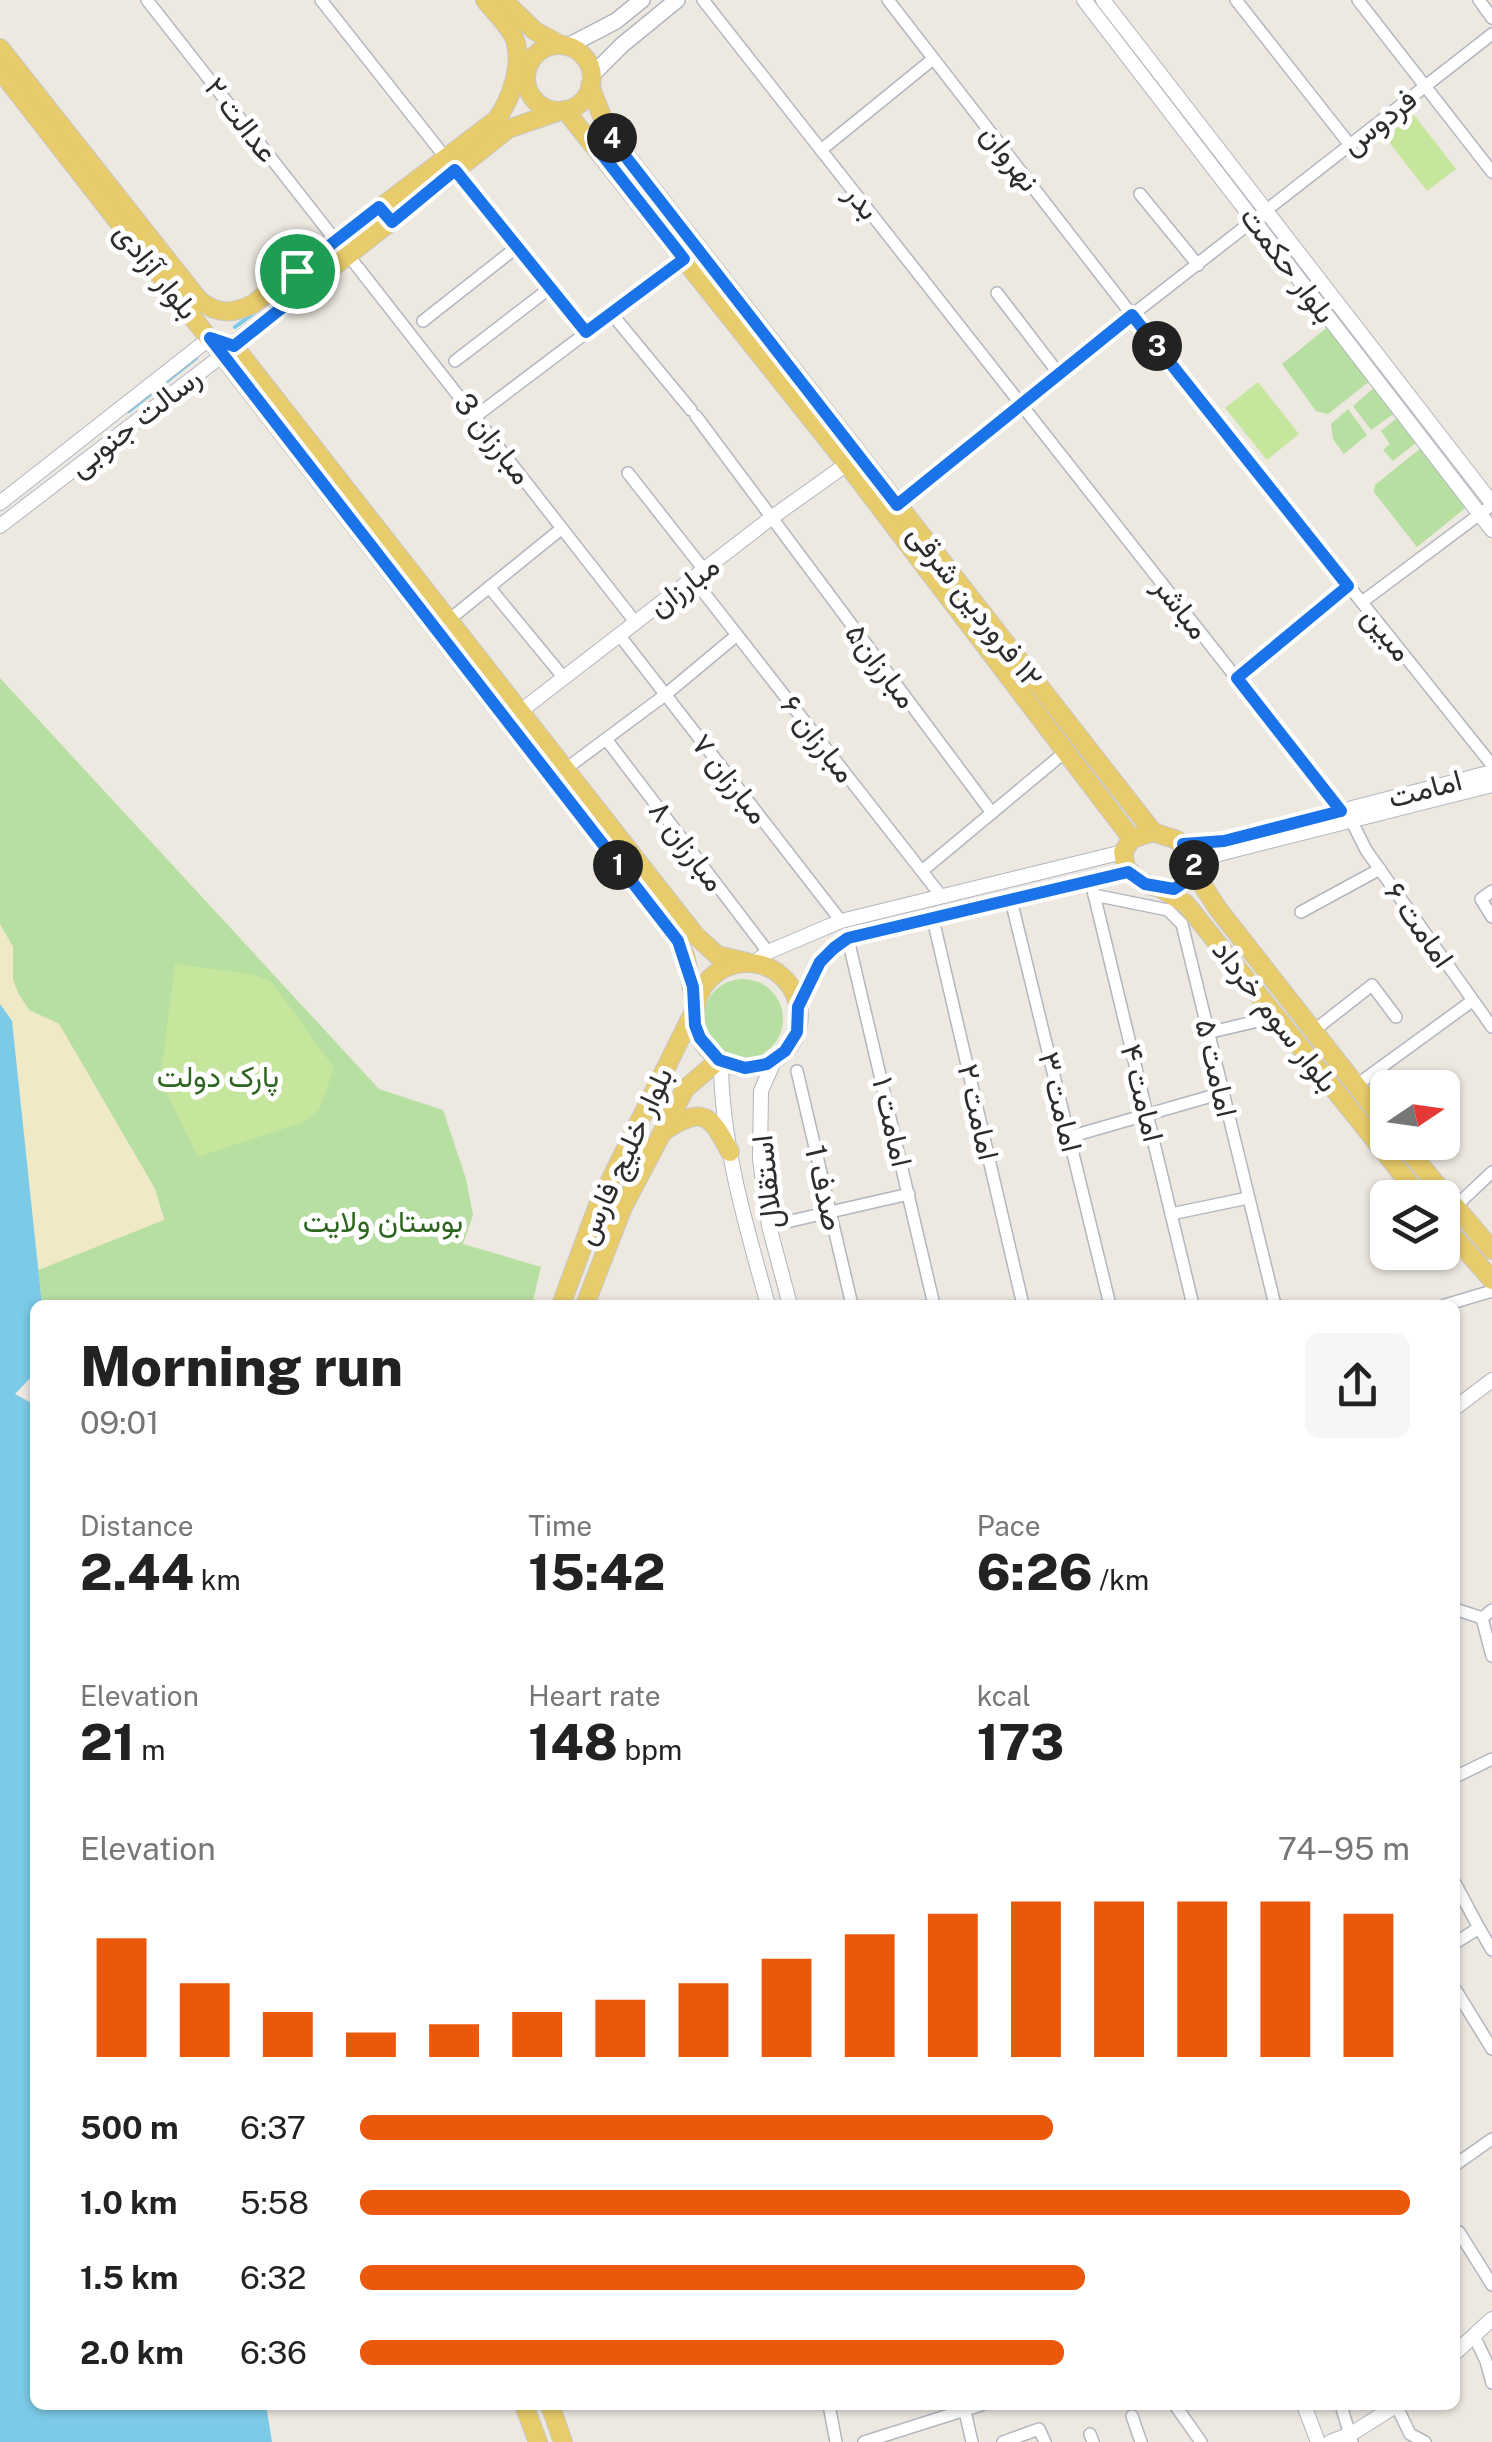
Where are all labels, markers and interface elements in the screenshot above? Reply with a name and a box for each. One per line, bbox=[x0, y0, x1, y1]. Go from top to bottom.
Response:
street label: عدالت ۲ bbox=[197, 70, 286, 169]
street label: فردوس bbox=[1333, 81, 1424, 163]
pin: 4 bbox=[587, 113, 637, 163]
street label: نهروان bbox=[973, 117, 1048, 199]
text: 4 bbox=[603, 121, 621, 154]
street label: بدر bbox=[836, 176, 888, 227]
street label: بلوار حکمت bbox=[1232, 199, 1344, 330]
street label: بلوار آزادی bbox=[106, 215, 207, 327]
pin bbox=[255, 229, 340, 314]
icon: arrive bbox=[270, 244, 325, 299]
pin: 3 bbox=[1132, 321, 1182, 371]
text: 3 bbox=[1148, 329, 1166, 362]
street label: رسالت جنوبی bbox=[61, 358, 208, 485]
street label: مبارزان 3 bbox=[446, 386, 541, 492]
street label: ١٢ فروردین شرقی bbox=[900, 516, 1051, 695]
street label: مبارزان bbox=[641, 547, 727, 624]
street label: مباشر bbox=[1145, 568, 1217, 646]
street label: مبین bbox=[1354, 599, 1421, 669]
street label: مبارزان۵ bbox=[837, 616, 925, 716]
street label: مبارزان ۶ bbox=[773, 687, 864, 790]
street label: مبارزان ۷ bbox=[684, 726, 777, 831]
street label: امامت bbox=[1384, 761, 1465, 815]
street label: مبارزان ۸ bbox=[641, 793, 734, 899]
pin: 1 bbox=[593, 840, 643, 890]
pin: 2 bbox=[1169, 840, 1219, 890]
text: 1 bbox=[612, 848, 624, 881]
text: 2 bbox=[1185, 848, 1203, 881]
street label: امامت ۶ bbox=[1377, 875, 1462, 974]
street label: بلوار سوم خرداد bbox=[1204, 932, 1346, 1100]
street label: امامت ۵ bbox=[1188, 1015, 1246, 1120]
street label: امامت ۴ bbox=[1114, 1040, 1172, 1145]
street label: امامت ۳ bbox=[1031, 1048, 1091, 1155]
park label: پارک دولت bbox=[157, 1058, 279, 1097]
street label: امامت ۲ bbox=[950, 1060, 1007, 1163]
street label: بلوار خلیج فارس bbox=[566, 1061, 683, 1251]
north arrow bbox=[1370, 1070, 1460, 1160]
map controls bbox=[1370, 1070, 1460, 1270]
street label: امامت ۱ bbox=[865, 1074, 921, 1170]
street label: استقلال bbox=[743, 1133, 790, 1231]
street label: صدف 1 bbox=[798, 1142, 852, 1234]
button: layers bbox=[1370, 1180, 1460, 1270]
park label: بوستان ولایت bbox=[303, 1203, 463, 1240]
button: share bbox=[1305, 1333, 1410, 1438]
text: Morning run bbox=[80, 1334, 403, 1398]
text: 09:01 bbox=[80, 1404, 159, 1441]
text: Distance bbox=[80, 1509, 194, 1542]
text: Time bbox=[528, 1509, 592, 1542]
text: Pace bbox=[977, 1509, 1041, 1542]
text: 2.44 bbox=[80, 1542, 194, 1601]
text: 15:42 bbox=[528, 1542, 665, 1601]
text: 6:26 bbox=[977, 1542, 1093, 1601]
text: km bbox=[194, 1563, 241, 1596]
text: /km bbox=[1093, 1563, 1149, 1596]
text: Elevation bbox=[80, 1679, 199, 1712]
text: Heart rate bbox=[528, 1679, 661, 1712]
text: kcal bbox=[977, 1679, 1031, 1712]
text: 21 bbox=[80, 1712, 135, 1771]
text: 148 bbox=[528, 1712, 618, 1771]
text: 173 bbox=[977, 1712, 1064, 1771]
text: m bbox=[135, 1733, 166, 1766]
text: bpm bbox=[618, 1733, 682, 1766]
text: Elevation bbox=[80, 1830, 216, 1867]
text: 74–95 m bbox=[1278, 1830, 1410, 1867]
text: 500 m bbox=[80, 2109, 179, 2146]
text: 6:37 bbox=[240, 2109, 306, 2146]
text: 1.0 km bbox=[80, 2184, 177, 2221]
text: 5:58 bbox=[240, 2184, 309, 2221]
text: 1.5 km bbox=[80, 2259, 178, 2296]
text: 6:32 bbox=[240, 2259, 306, 2296]
text: 2.0 km bbox=[80, 2334, 184, 2371]
text: 6:36 bbox=[240, 2334, 307, 2371]

